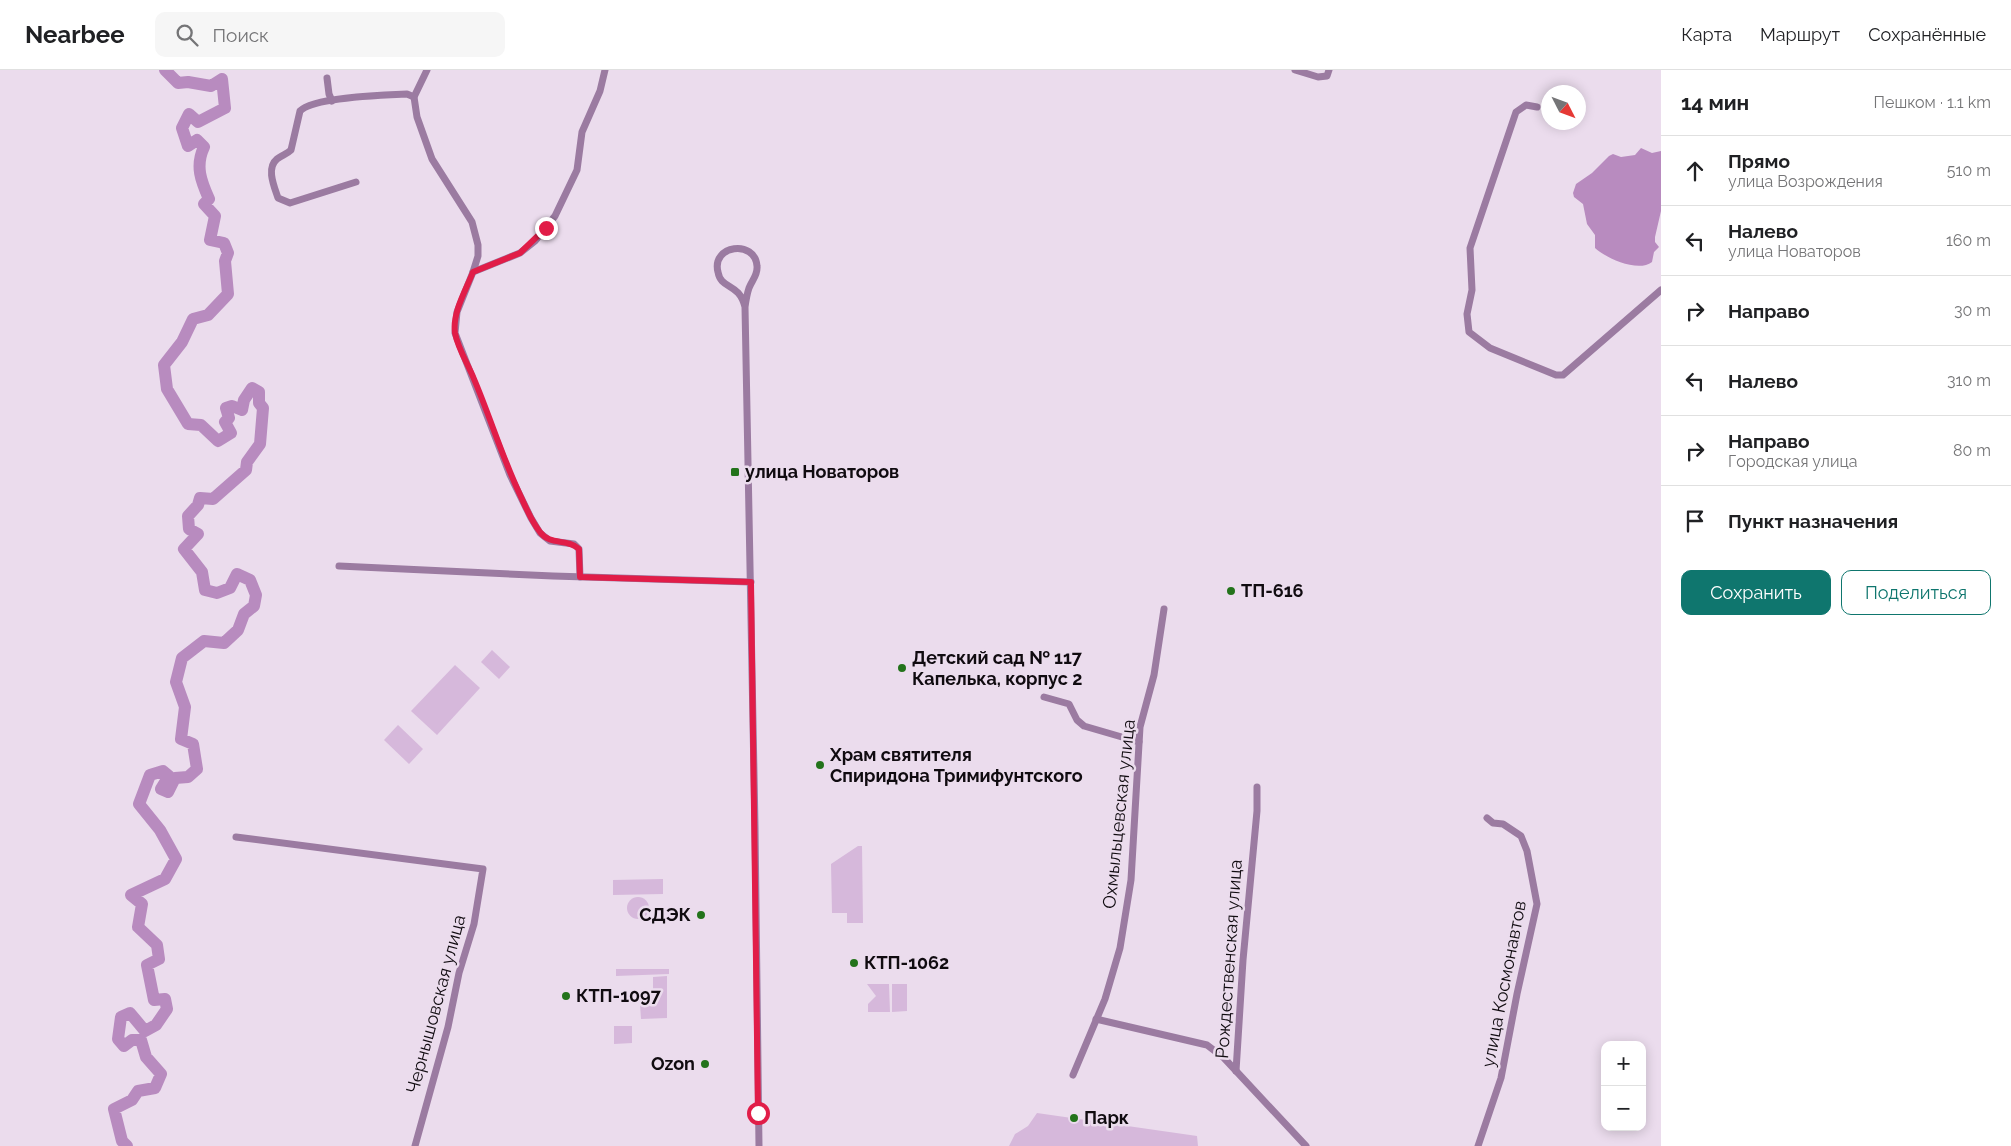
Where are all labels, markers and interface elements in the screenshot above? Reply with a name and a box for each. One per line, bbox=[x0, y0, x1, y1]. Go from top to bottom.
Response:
search box bbox=[155, 12, 505, 57]
text: Nearbee bbox=[25, 20, 125, 49]
icon: search bbox=[173, 21, 201, 49]
text: Поиск bbox=[213, 24, 269, 46]
text: Карта bbox=[1681, 24, 1732, 45]
text: Маршрут bbox=[1760, 24, 1840, 45]
text: Сохранённые bbox=[1868, 24, 1986, 45]
north arrow bbox=[1541, 85, 1586, 130]
text: 14 мин bbox=[1681, 90, 1749, 115]
text: Пешком · 1.1 km bbox=[1874, 93, 1991, 112]
text: Прямо bbox=[1728, 150, 1790, 172]
icon: ahead bbox=[1681, 157, 1709, 185]
text: 510 m bbox=[1947, 161, 1991, 180]
text: улица Возрождения bbox=[1728, 172, 1883, 191]
route end bbox=[535, 217, 558, 240]
text: Налево bbox=[1728, 220, 1798, 242]
icon: left bbox=[1681, 227, 1709, 255]
text: 160 m bbox=[1946, 231, 1991, 250]
text: улица Новаторов bbox=[1728, 242, 1861, 261]
icon: right bbox=[1681, 297, 1709, 325]
text: Направо bbox=[1728, 300, 1809, 322]
text: 30 m bbox=[1954, 301, 1991, 320]
icon: left bbox=[1681, 367, 1709, 395]
text: Налево bbox=[1728, 370, 1798, 392]
text: 310 m bbox=[1947, 371, 1991, 390]
text: Направо bbox=[1728, 430, 1809, 452]
icon: right bbox=[1681, 437, 1709, 465]
text: 80 m bbox=[1953, 441, 1991, 460]
text: Городская улица bbox=[1728, 452, 1857, 471]
place label: улица Новаторов bbox=[745, 461, 899, 482]
marker: улица Новаторов bbox=[729, 466, 741, 478]
icon: arrive bbox=[1681, 507, 1709, 535]
text: Пункт назначения bbox=[1728, 510, 1898, 532]
button: Сохранить bbox=[1681, 570, 1831, 615]
button: Поделиться bbox=[1841, 570, 1991, 615]
place label: ТП-616 bbox=[1241, 580, 1304, 601]
marker: ТП-616 bbox=[1225, 585, 1237, 597]
place label: Детский сад № 117 Капелька, корпус 2 bbox=[912, 647, 1083, 689]
marker: Детский сад № 117 Капелька, корпус 2 bbox=[896, 662, 908, 674]
street label: Охмыльцевская улица bbox=[1098, 718, 1139, 910]
place label: Храм святителя Спиридона Тримифунтского bbox=[829, 744, 1083, 786]
marker: Храм святителя Спиридона Тримифунтского bbox=[814, 759, 826, 771]
street label: Рождественская улица bbox=[1211, 859, 1246, 1059]
street label: улица Космонавтов bbox=[1477, 899, 1530, 1069]
place label: СДЭК bbox=[639, 904, 692, 925]
marker: СДЭК bbox=[695, 909, 707, 921]
street label: Чернышовская улица bbox=[402, 912, 469, 1095]
place label: КТП-1062 bbox=[864, 952, 949, 973]
marker: КТП-1062 bbox=[848, 957, 860, 969]
place label: КТП-1097 bbox=[576, 985, 662, 1006]
marker: КТП-1097 bbox=[560, 990, 572, 1002]
map controls bbox=[1601, 1041, 1646, 1131]
button: + bbox=[1601, 1041, 1646, 1086]
place label: Ozon bbox=[651, 1053, 695, 1074]
marker: Ozon bbox=[699, 1058, 711, 1070]
button: − bbox=[1601, 1086, 1646, 1131]
route start bbox=[747, 1102, 770, 1125]
place label: Парк bbox=[1084, 1107, 1129, 1128]
marker: Парк bbox=[1068, 1112, 1080, 1124]

